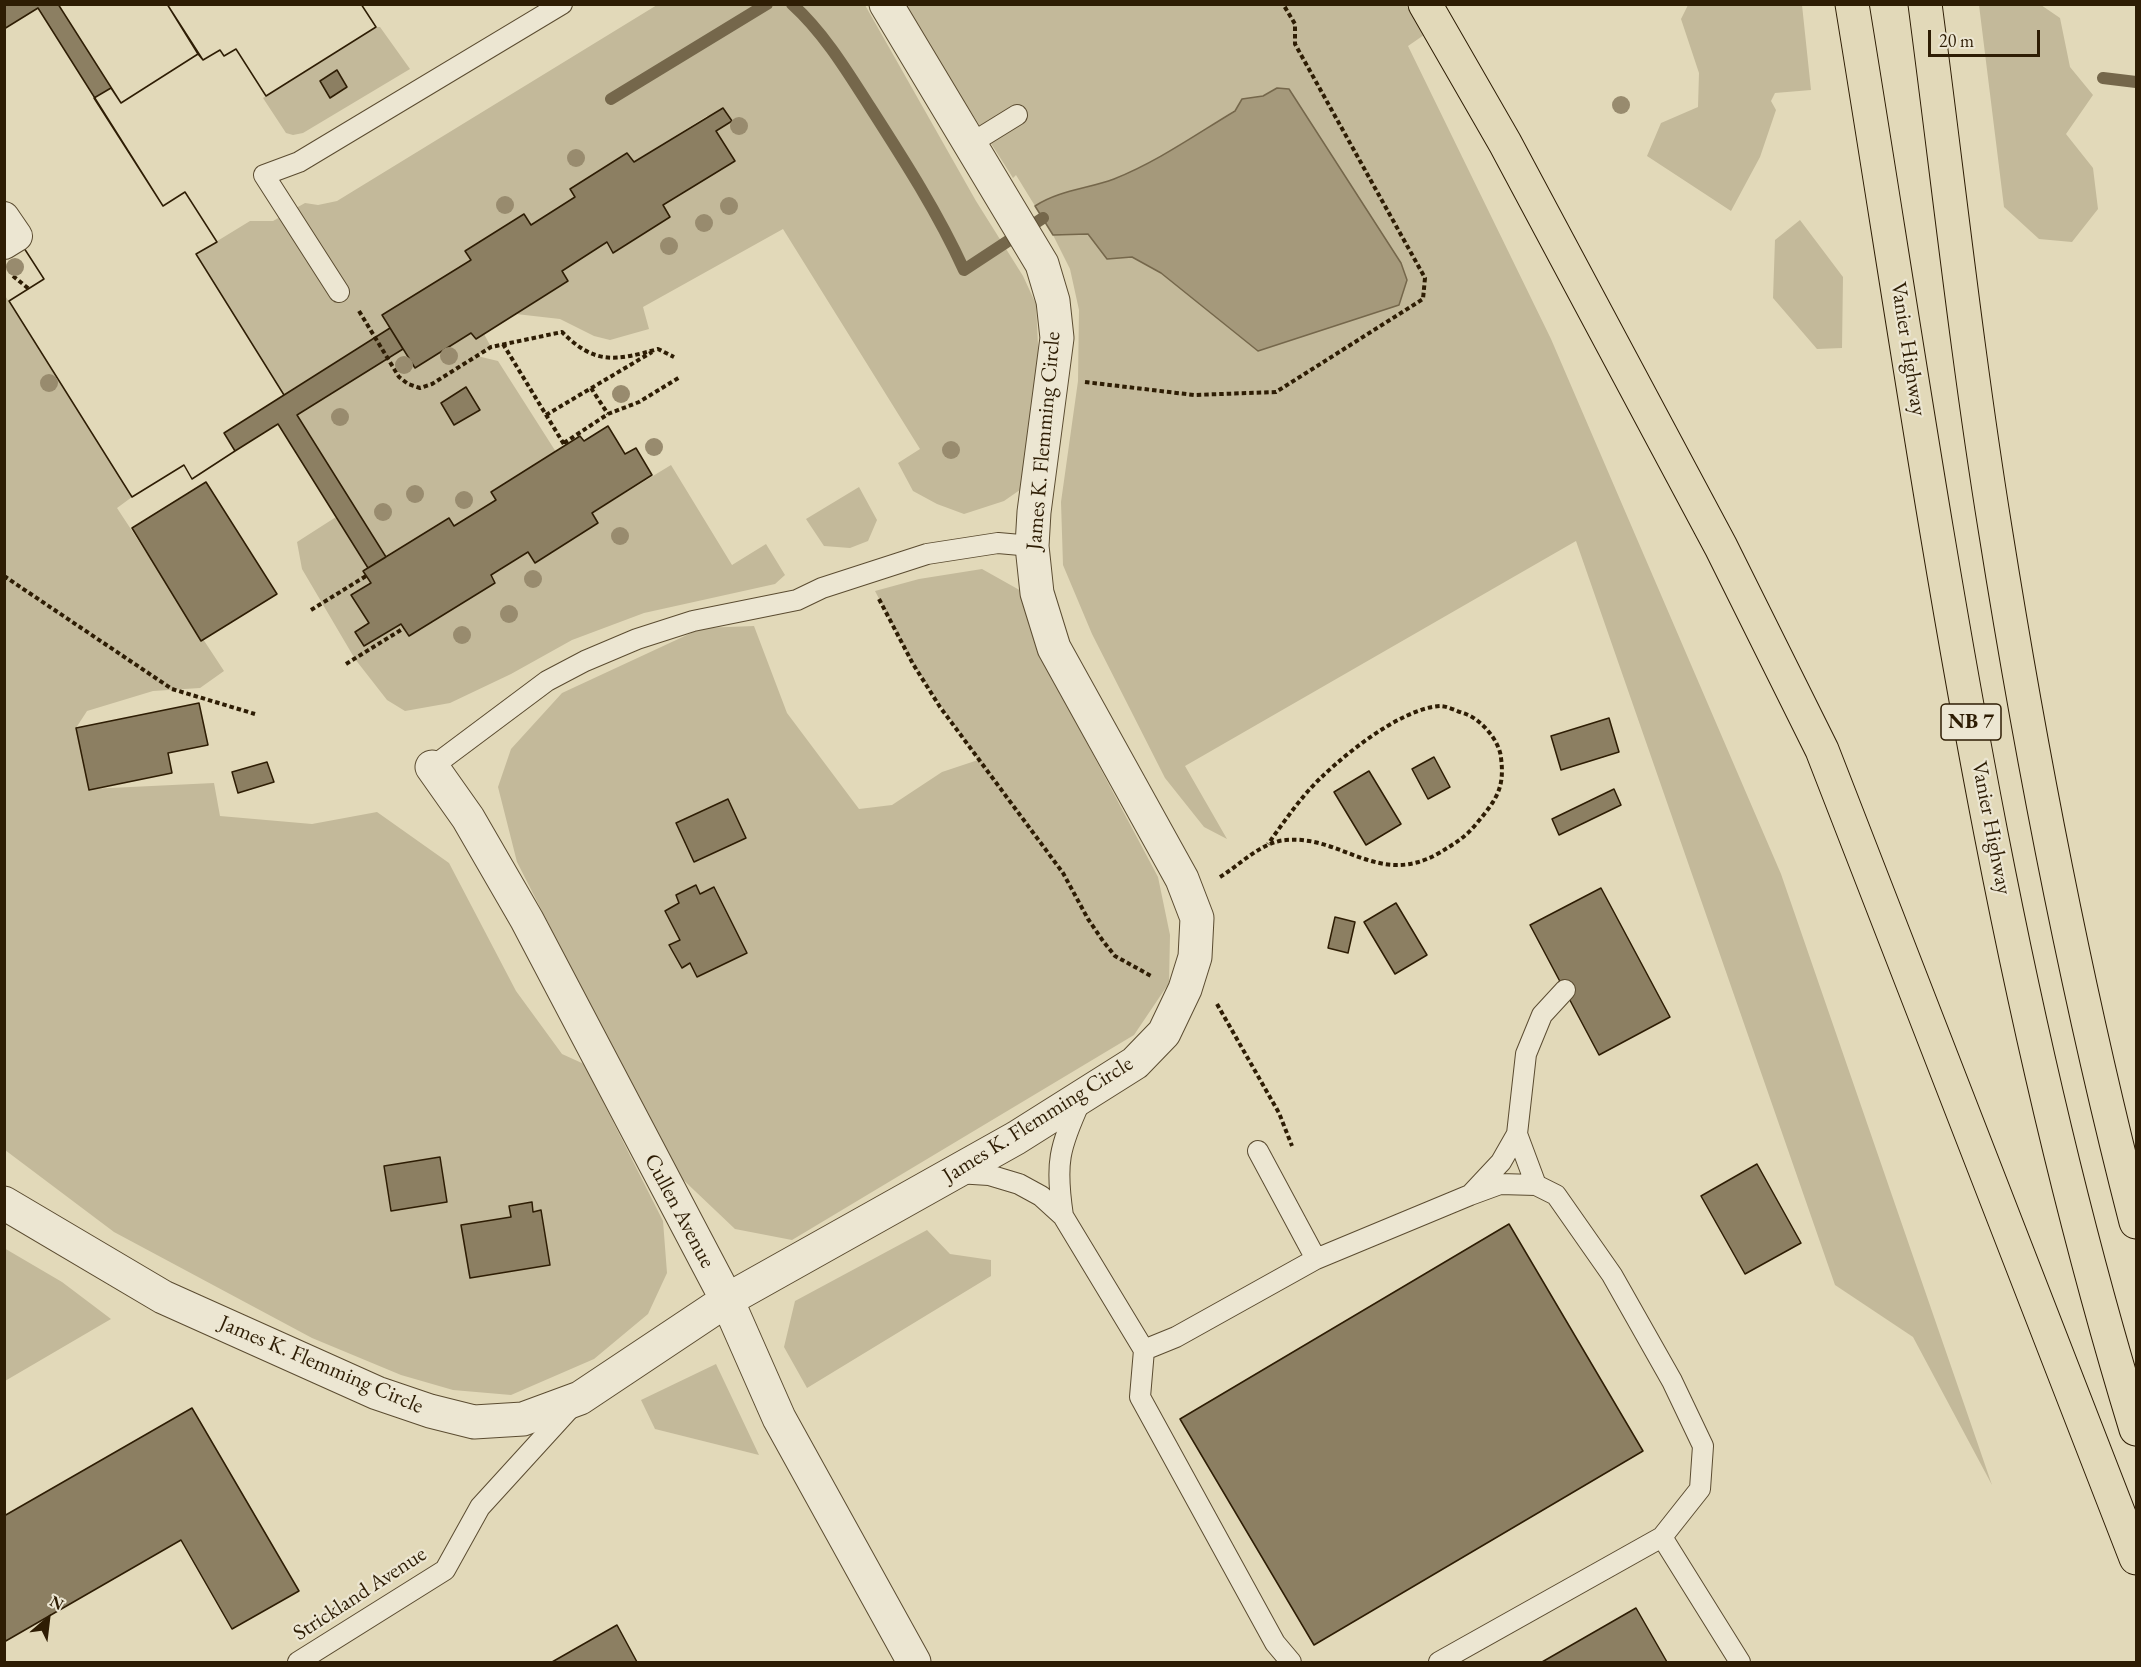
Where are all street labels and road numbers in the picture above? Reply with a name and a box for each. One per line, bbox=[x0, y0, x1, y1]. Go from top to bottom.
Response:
street label: Vanier Highway bbox=[1884, 280, 1932, 418]
street label: James K. Flemming Circle bbox=[1021, 331, 1067, 551]
road number: NB 7 bbox=[1941, 704, 2001, 740]
street label: Vanier Highway bbox=[1965, 759, 2017, 897]
street label: James K. Flemming Circle bbox=[938, 1051, 1138, 1189]
street label: Cullen Avenue bbox=[638, 1149, 720, 1273]
street label: James K. Flemming Circle bbox=[215, 1310, 427, 1420]
street label: Strickland Avenue bbox=[288, 1541, 432, 1647]

